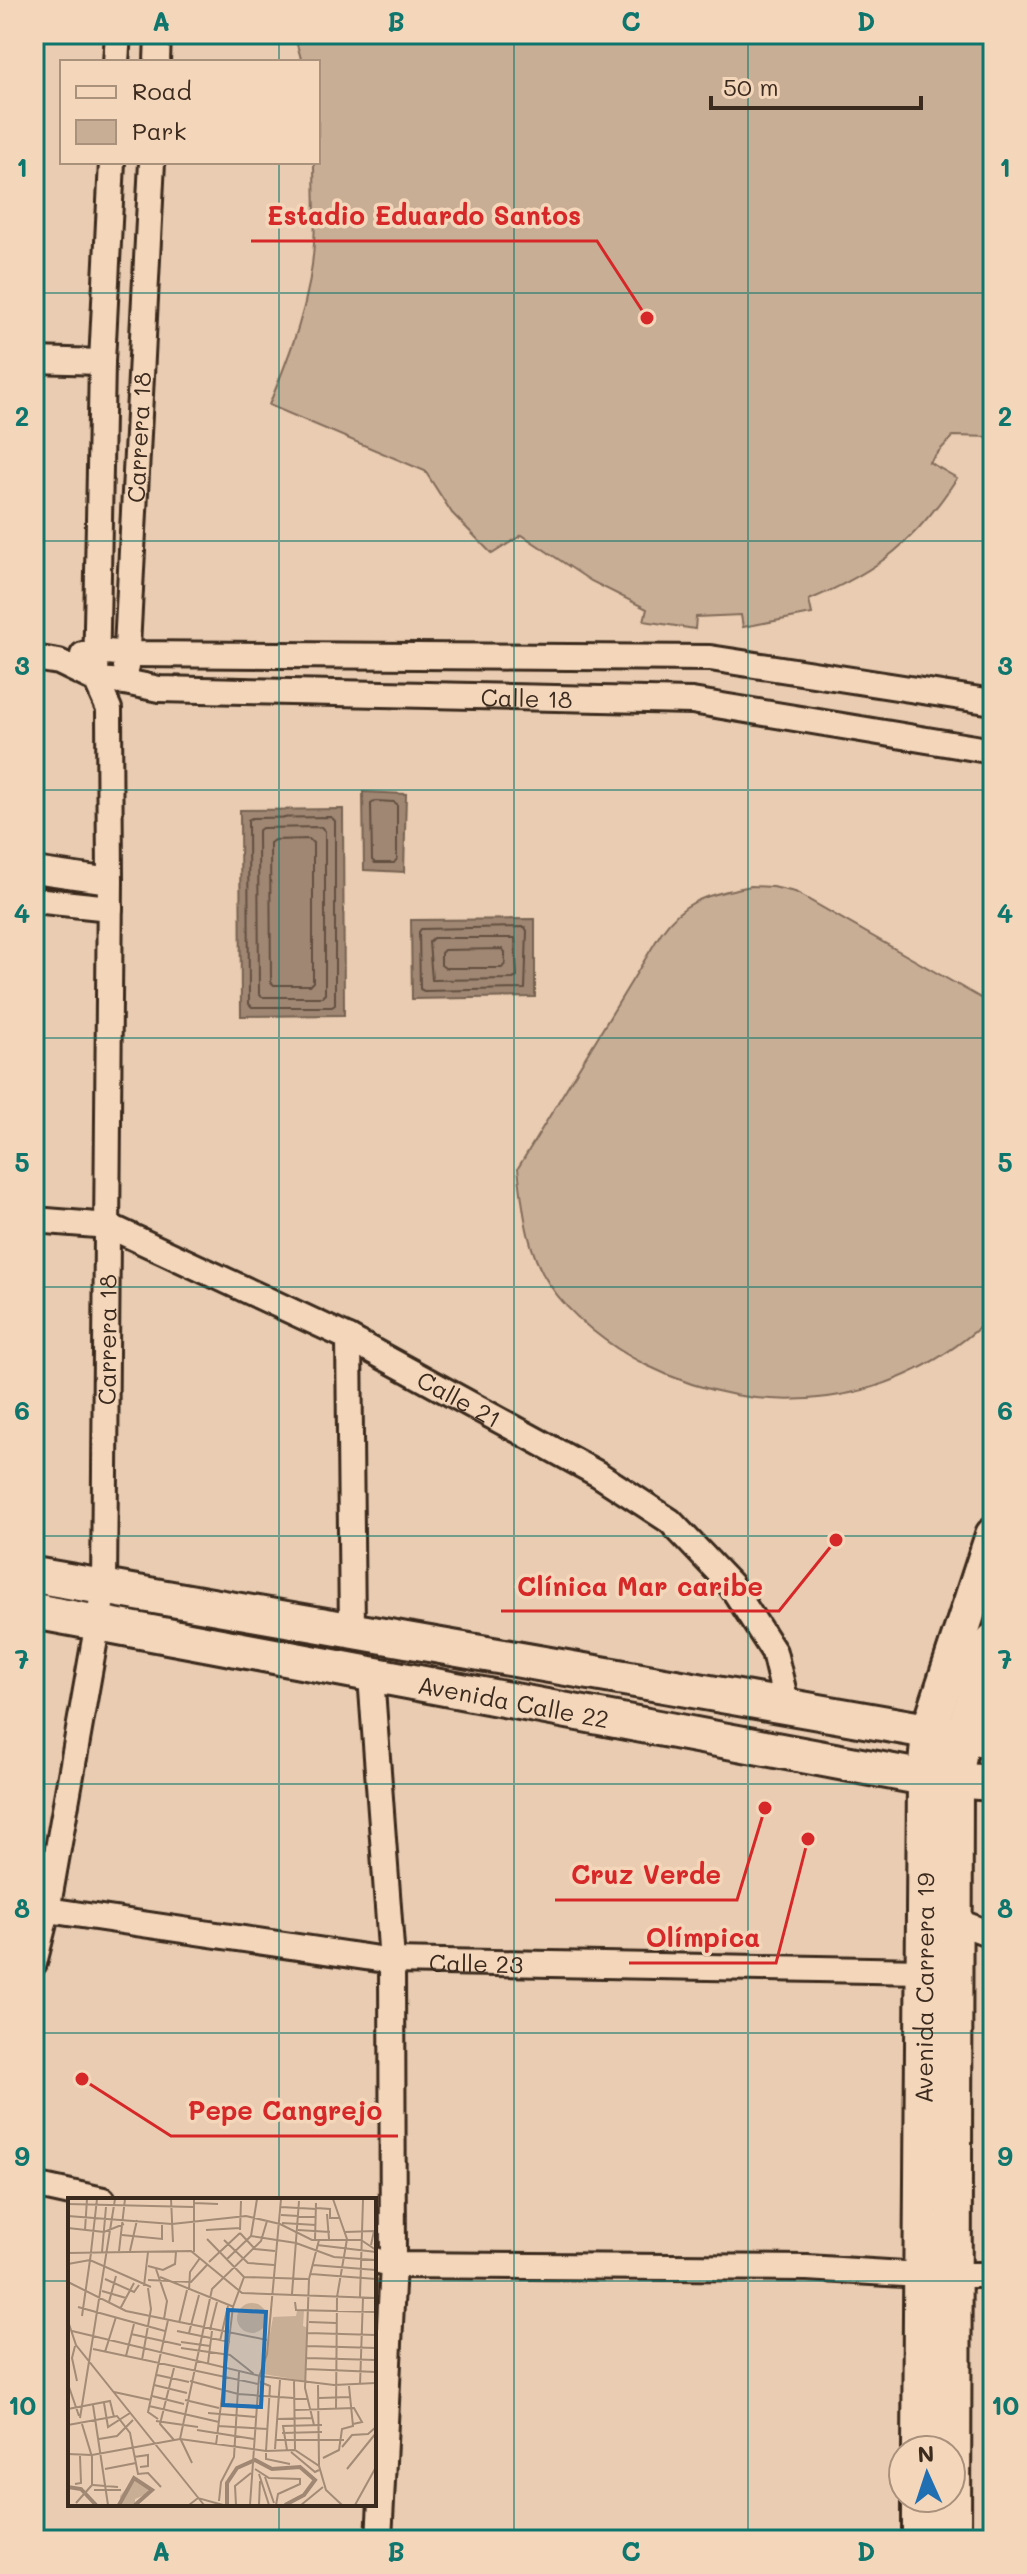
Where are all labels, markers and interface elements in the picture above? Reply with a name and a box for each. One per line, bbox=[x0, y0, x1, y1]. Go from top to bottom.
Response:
text: A bbox=[152, 4, 170, 38]
text: B bbox=[387, 4, 405, 38]
text: C bbox=[621, 4, 641, 38]
text: D bbox=[857, 4, 875, 38]
legend bbox=[60, 60, 320, 164]
scale bar bbox=[711, 60, 921, 110]
text: 50 m bbox=[723, 71, 779, 102]
text: Road bbox=[132, 75, 192, 106]
text: Park bbox=[132, 115, 186, 146]
text: 1 bbox=[16, 150, 28, 184]
text: 1 bbox=[999, 150, 1011, 184]
callout: Estadio Eduardo Santos bbox=[251, 191, 597, 241]
text: Estadio Eduardo Santos bbox=[267, 198, 581, 232]
street label: Carrera 18 bbox=[119, 371, 157, 504]
text: 2 bbox=[15, 399, 29, 433]
text: 2 bbox=[998, 399, 1012, 433]
text: 3 bbox=[14, 648, 30, 682]
text: 3 bbox=[997, 648, 1013, 682]
street label: Calle 18 bbox=[480, 681, 573, 714]
text: 4 bbox=[14, 896, 30, 930]
text: 4 bbox=[997, 896, 1013, 930]
text: 5 bbox=[14, 1145, 30, 1179]
text: 5 bbox=[997, 1145, 1013, 1179]
street label: Carrera 18 bbox=[90, 1274, 122, 1405]
street label: Calle 21 bbox=[412, 1363, 507, 1434]
text: 6 bbox=[14, 1393, 30, 1427]
text: 6 bbox=[997, 1393, 1013, 1427]
callout: Clínica Mar caribe bbox=[501, 1561, 779, 1611]
text: Clínica Mar caribe bbox=[517, 1569, 763, 1603]
text: 7 bbox=[15, 1642, 29, 1676]
text: 7 bbox=[998, 1642, 1012, 1676]
street label: Avenida Calle 22 bbox=[416, 1668, 612, 1734]
callout: Cruz Verde bbox=[555, 1850, 737, 1900]
text: Cruz Verde bbox=[571, 1857, 721, 1891]
street label: Avenida Carrera 19 bbox=[907, 1872, 940, 2104]
text: 8 bbox=[14, 1891, 30, 1925]
text: 8 bbox=[997, 1891, 1013, 1925]
callout: Olímpica bbox=[629, 1913, 776, 1963]
text: Olímpica bbox=[646, 1920, 760, 1954]
street label: Calle 23 bbox=[429, 1946, 523, 1979]
callout: Pepe Cangrejo bbox=[171, 2086, 398, 2136]
text: Pepe Cangrejo bbox=[188, 2093, 382, 2127]
text: 9 bbox=[14, 2139, 30, 2173]
text: 9 bbox=[997, 2139, 1013, 2173]
inset map bbox=[68, 2198, 376, 2506]
text: 10 bbox=[8, 2388, 36, 2422]
text: 10 bbox=[991, 2388, 1019, 2422]
north arrow bbox=[887, 2434, 967, 2514]
text: N bbox=[917, 2439, 935, 2468]
text: A bbox=[152, 2534, 170, 2568]
text: B bbox=[387, 2534, 405, 2568]
text: C bbox=[621, 2534, 641, 2568]
text: D bbox=[857, 2534, 875, 2568]

